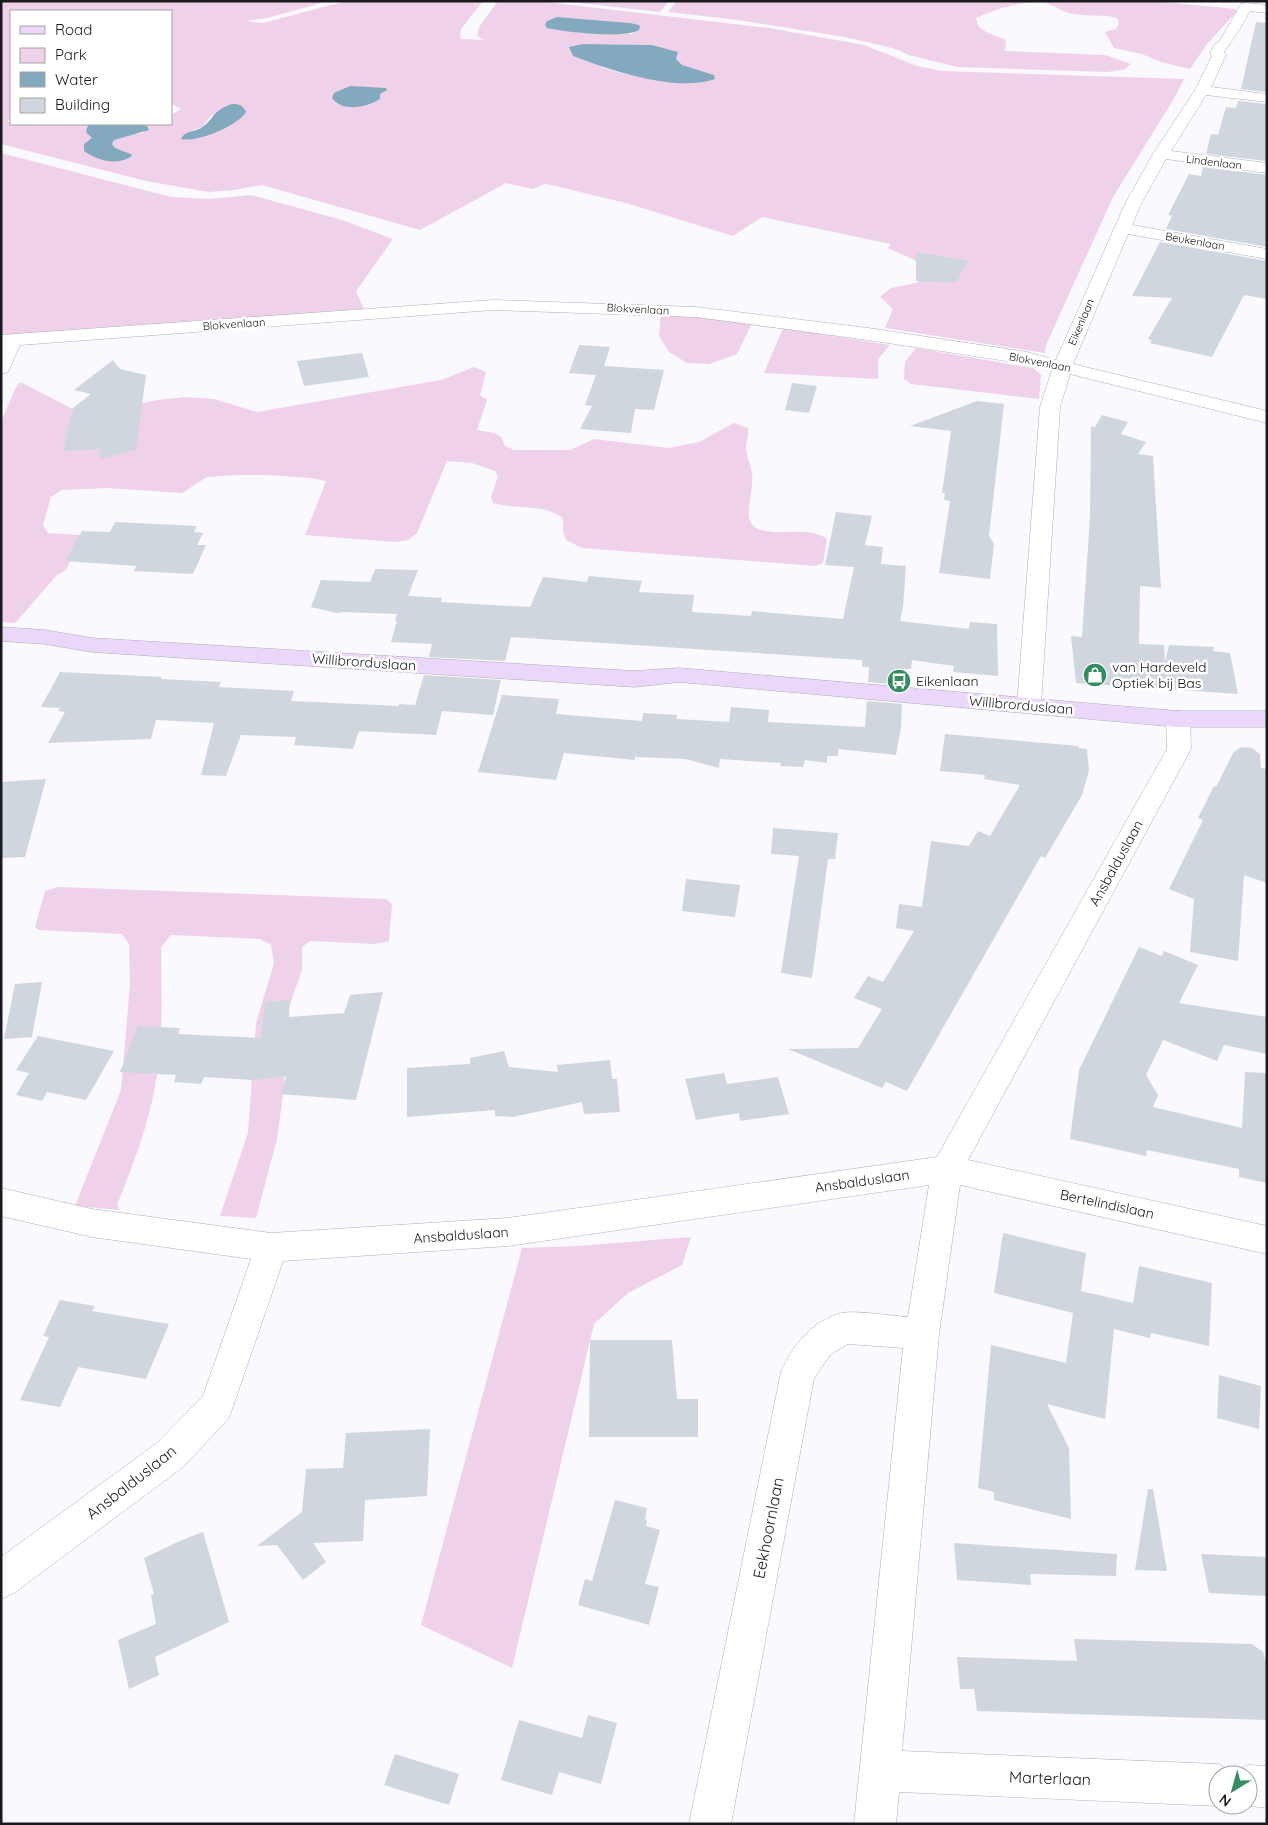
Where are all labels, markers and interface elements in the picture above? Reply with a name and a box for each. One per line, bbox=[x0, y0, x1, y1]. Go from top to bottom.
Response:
legend bbox=[10, 10, 172, 125]
text: Road bbox=[55, 20, 92, 39]
text: Park bbox=[55, 45, 87, 64]
text: Water bbox=[55, 70, 98, 89]
text: Building bbox=[55, 95, 110, 114]
street label: Lindenlaan bbox=[1185, 152, 1243, 172]
street label: Beukenlaan bbox=[1164, 229, 1226, 253]
street label: Eikenlaan bbox=[1065, 297, 1097, 347]
street label: Blokvenlaan bbox=[606, 300, 670, 318]
street label: Blokvenlaan bbox=[202, 315, 266, 333]
street label: Blokvenlaan bbox=[1008, 349, 1072, 375]
street label: Willibrorduslaan bbox=[311, 649, 417, 675]
place label: van Hardeveld Optiek bij Bas bbox=[1112, 658, 1207, 692]
shop icon: van Hardeveld Optiek bij Bas bbox=[1082, 662, 1108, 688]
bus stop icon: Eikenlaan bbox=[886, 668, 912, 694]
place label: Eikenlaan bbox=[916, 672, 979, 690]
street label: Willibrorduslaan bbox=[968, 691, 1074, 719]
street label: Ansbalduslaan bbox=[1085, 817, 1147, 909]
street label: Ansbalduslaan bbox=[813, 1165, 911, 1197]
street label: Bertelindislaan bbox=[1058, 1185, 1156, 1223]
street label: Ansbalduslaan bbox=[413, 1223, 509, 1247]
street label: Ansbalduslaan bbox=[82, 1441, 180, 1523]
street label: Eekhoornlaan bbox=[748, 1476, 788, 1580]
north arrow bbox=[1208, 1765, 1258, 1815]
street label: Marterlaan bbox=[1009, 1767, 1091, 1789]
text: N bbox=[1216, 1790, 1235, 1811]

